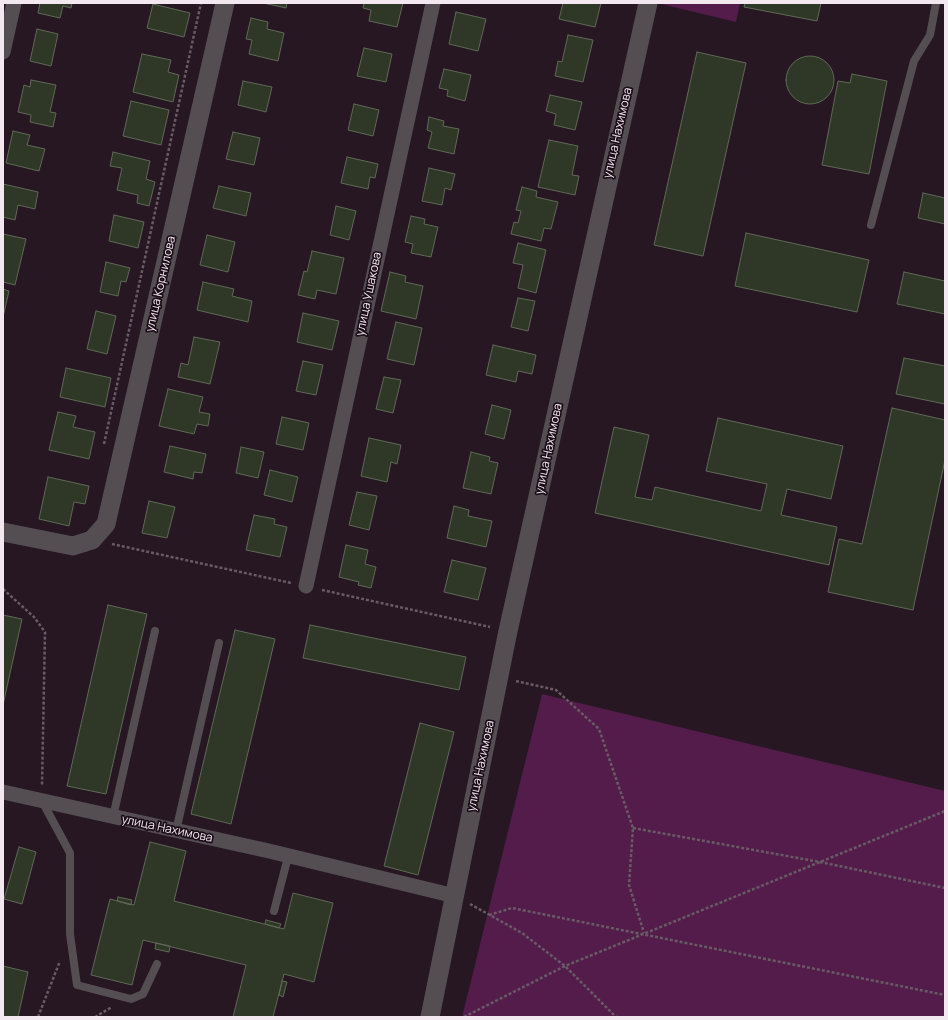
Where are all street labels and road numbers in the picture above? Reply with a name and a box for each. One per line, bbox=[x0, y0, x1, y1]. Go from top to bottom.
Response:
street label: улица Нахимова bbox=[601, 86, 635, 180]
street label: улица Корнилова bbox=[143, 235, 179, 333]
street label: улица Ушакова bbox=[353, 251, 385, 337]
street label: улица Нахимова bbox=[532, 402, 566, 496]
street label: улица Нахимова bbox=[464, 719, 498, 813]
street label: улица Нахимова bbox=[120, 812, 214, 846]

